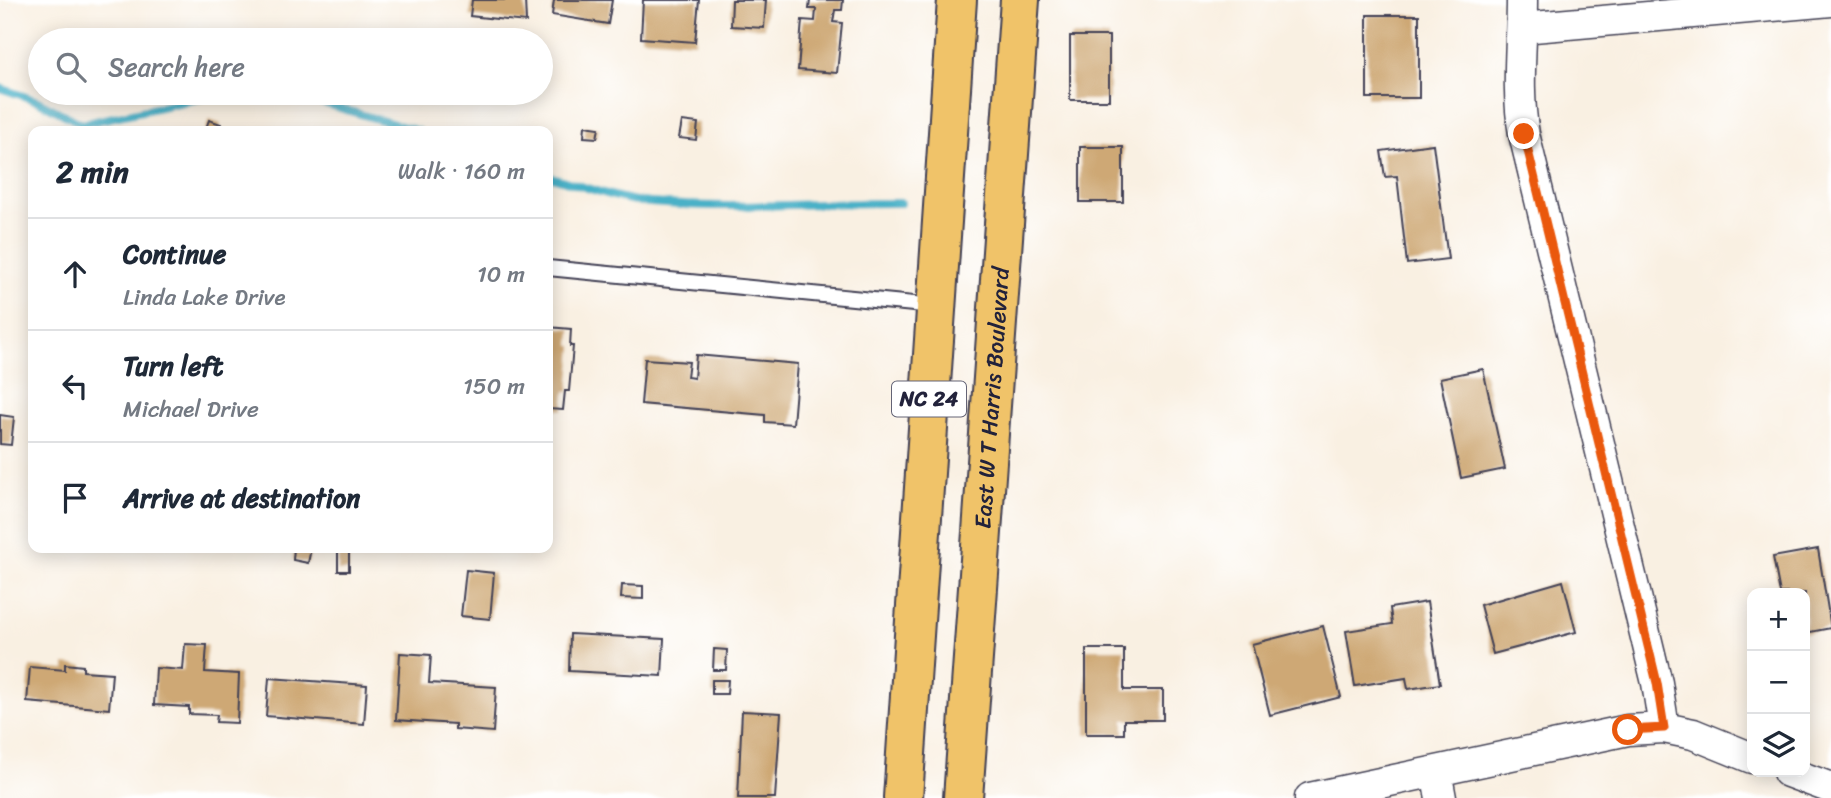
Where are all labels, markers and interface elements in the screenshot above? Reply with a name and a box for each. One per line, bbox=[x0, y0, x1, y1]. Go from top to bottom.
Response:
search box bbox=[28, 28, 553, 105]
text: Search here bbox=[108, 44, 245, 90]
icon: search bbox=[52, 48, 90, 86]
route end bbox=[1508, 118, 1539, 149]
text: 2 min bbox=[56, 145, 129, 199]
text: Walk · 160 m bbox=[398, 151, 525, 192]
text: Continue bbox=[123, 231, 226, 277]
text: 10 m bbox=[477, 254, 525, 295]
icon: ahead bbox=[56, 255, 94, 293]
street label: East W T Harris Boulevard bbox=[962, 264, 1022, 530]
text: Linda Lake Drive bbox=[123, 277, 286, 318]
text: Turn left bbox=[123, 343, 223, 389]
text: 150 m bbox=[463, 366, 525, 407]
icon: left bbox=[56, 367, 94, 405]
road number: NC 24 bbox=[892, 382, 966, 416]
text: Michael Drive bbox=[123, 389, 259, 430]
text: Arrive at destination bbox=[123, 475, 360, 521]
icon: arrive bbox=[56, 479, 94, 517]
map controls bbox=[1747, 588, 1810, 777]
button: + bbox=[1747, 588, 1810, 651]
button: − bbox=[1747, 651, 1810, 714]
route start bbox=[1612, 714, 1643, 745]
button: layers bbox=[1747, 714, 1810, 777]

